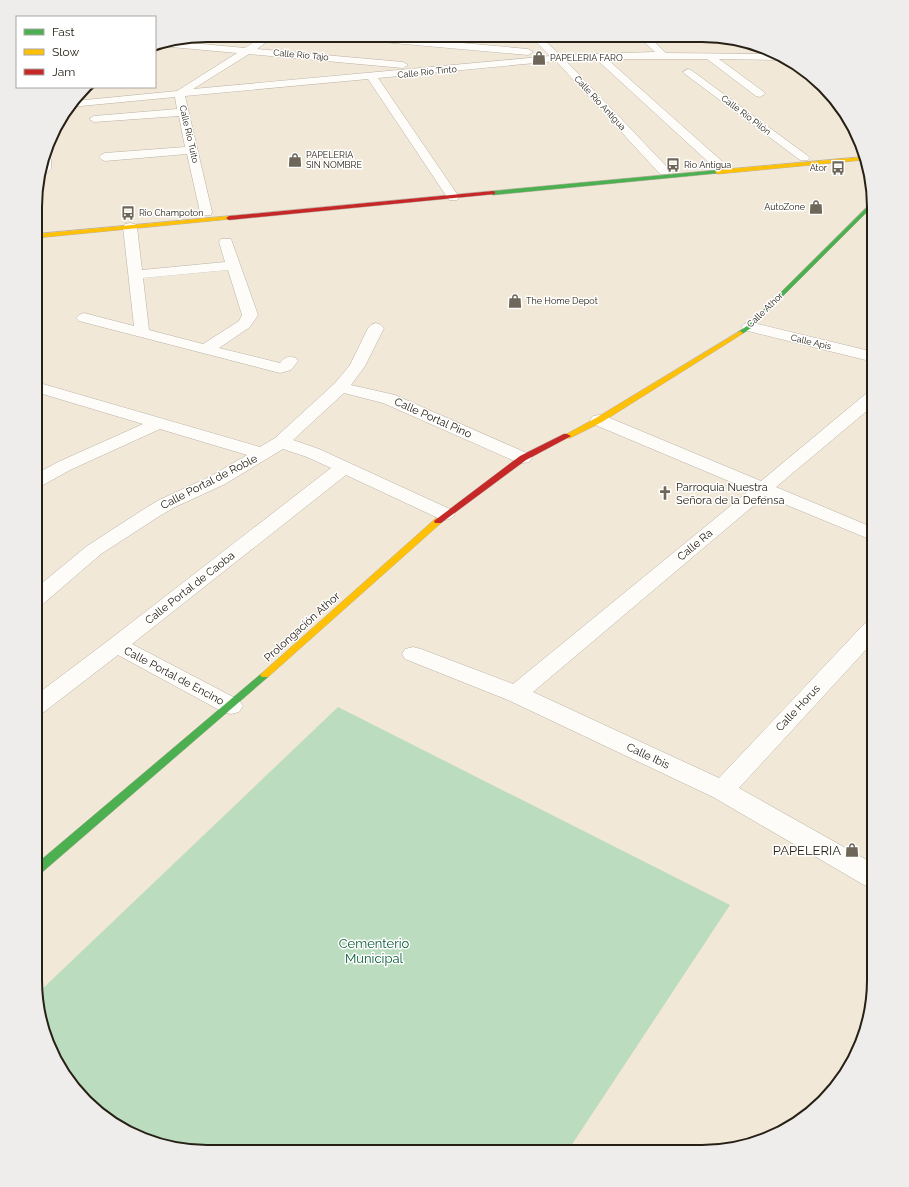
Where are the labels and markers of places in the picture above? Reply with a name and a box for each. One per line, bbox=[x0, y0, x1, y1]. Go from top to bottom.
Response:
shop icon: PAPELERIA FARO bbox=[531, 50, 547, 66]
place label: PAPELERIA FARO bbox=[550, 53, 623, 63]
place label: PAPELERIA SIN NOMBRE bbox=[306, 150, 362, 170]
shop icon: PAPELERIA SIN NOMBRE bbox=[287, 152, 303, 168]
bus stop icon: Rio Antigua bbox=[665, 157, 681, 173]
place label: Rio Antigua bbox=[684, 160, 731, 170]
bus stop icon: Ator bbox=[830, 160, 846, 176]
place label: Ator bbox=[810, 163, 828, 173]
shop icon: AutoZone bbox=[808, 199, 824, 215]
place label: AutoZone bbox=[764, 202, 806, 212]
bus stop icon: Rio Champoton bbox=[120, 205, 136, 221]
place label: Rio Champoton bbox=[139, 208, 203, 218]
shop icon: The Home Depot bbox=[507, 293, 523, 309]
place label: The Home Depot bbox=[526, 296, 598, 306]
place label: Parroquia Nuestra Señora de la Defensa bbox=[676, 481, 785, 507]
church icon: Parroquia Nuestra Señora de la Defensa bbox=[657, 485, 673, 501]
shop icon: PAPELERIA bbox=[844, 842, 860, 858]
place label: PAPELERIA bbox=[773, 843, 841, 858]

